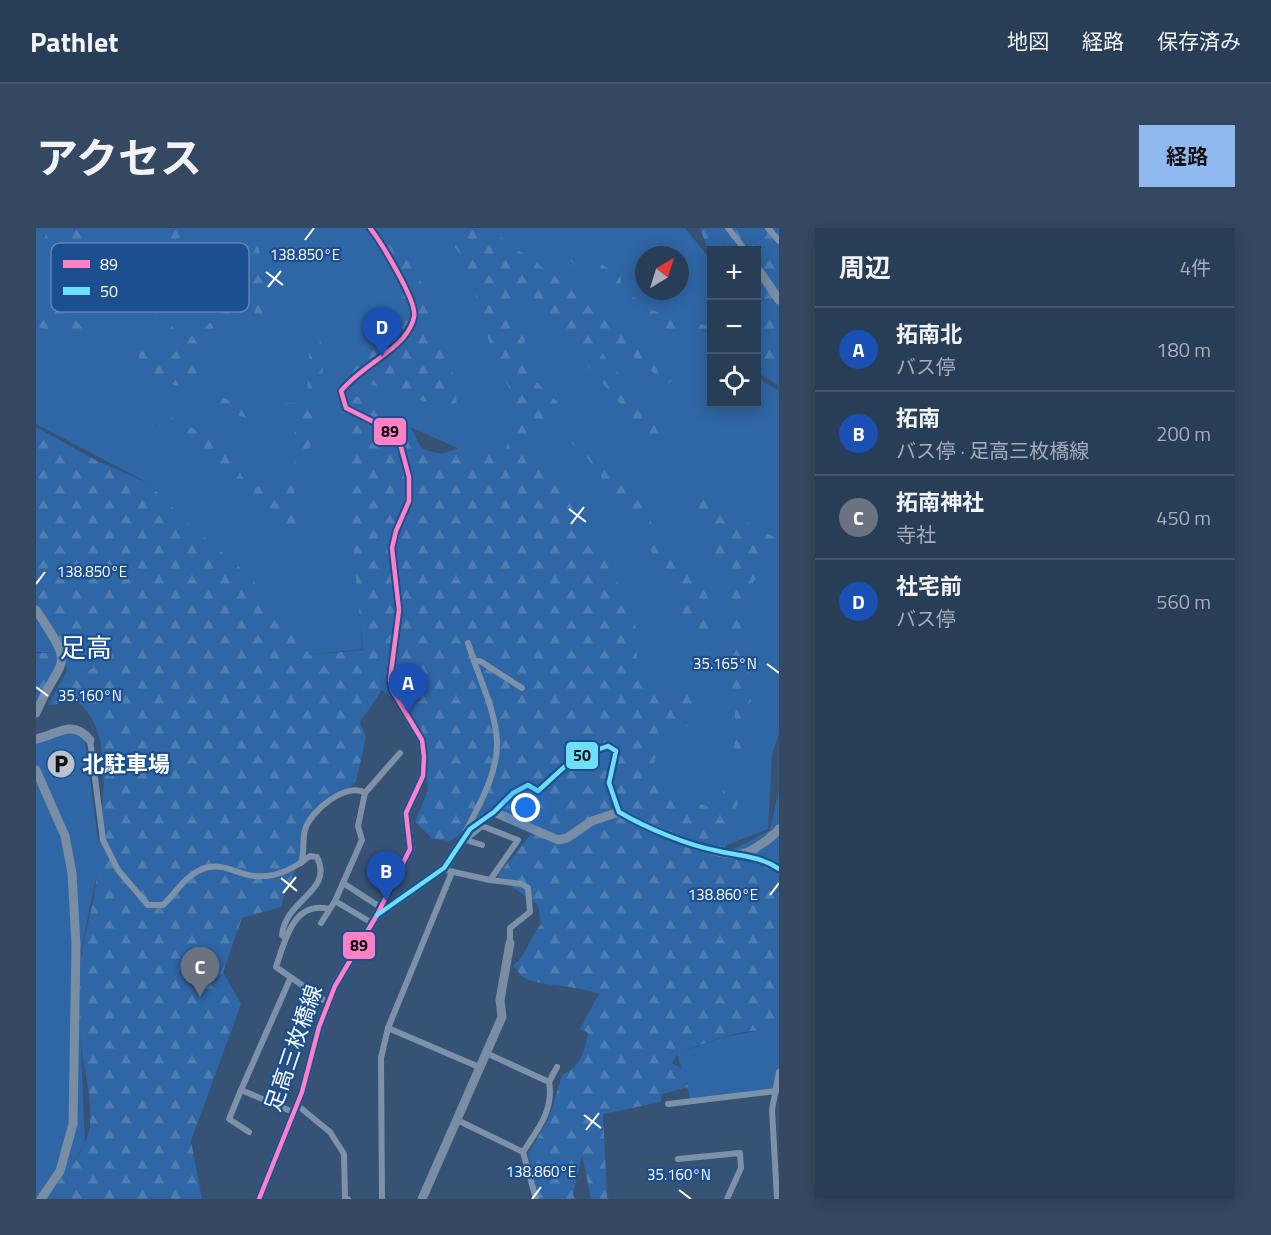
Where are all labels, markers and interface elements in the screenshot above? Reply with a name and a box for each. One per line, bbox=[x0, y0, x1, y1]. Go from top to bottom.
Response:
text: Pathlet bbox=[30, 20, 118, 63]
text: 地図 bbox=[1007, 25, 1049, 57]
text: 経路 bbox=[1082, 25, 1124, 57]
text: 保存済み bbox=[1157, 25, 1241, 57]
text: アクセス bbox=[36, 125, 202, 189]
button: 経路 bbox=[1139, 125, 1235, 187]
legend bbox=[51, 243, 249, 312]
text: 138.850°E bbox=[270, 243, 340, 266]
north arrow bbox=[635, 246, 689, 300]
map controls bbox=[707, 246, 761, 408]
button: + bbox=[707, 246, 761, 300]
text: 周辺 bbox=[839, 248, 891, 287]
text: 89 bbox=[100, 252, 118, 276]
text: 4件 bbox=[1180, 252, 1211, 283]
text: 50 bbox=[100, 279, 118, 303]
button: − bbox=[707, 300, 761, 354]
pin: D bbox=[362, 308, 402, 357]
text: 拓南北 bbox=[896, 317, 962, 351]
text: A bbox=[852, 334, 865, 365]
text: 180 m bbox=[1156, 334, 1211, 365]
text: バス停 bbox=[896, 351, 956, 382]
button: locate bbox=[707, 354, 761, 408]
text: 拓南 bbox=[896, 401, 940, 435]
line badge: 89 bbox=[373, 417, 407, 446]
text: B bbox=[852, 418, 865, 449]
text: 200 m bbox=[1156, 418, 1211, 449]
text: 89 bbox=[381, 419, 399, 443]
text: バス停 · 足高三枚橋線 bbox=[896, 435, 1089, 466]
text: 拓南神社 bbox=[896, 485, 984, 519]
text: C bbox=[853, 502, 864, 533]
text: 450 m bbox=[1156, 502, 1211, 533]
text: 寺社 bbox=[896, 519, 936, 550]
text: 138.850°E bbox=[57, 560, 127, 583]
text: 社宅前 bbox=[896, 569, 962, 603]
text: D bbox=[852, 586, 865, 617]
text: 560 m bbox=[1156, 586, 1211, 617]
text: バス停 bbox=[896, 603, 956, 634]
district label: 足高 bbox=[60, 628, 112, 667]
text: 35.165°N bbox=[693, 652, 757, 675]
pin: A bbox=[388, 664, 428, 713]
text: 35.160°N bbox=[58, 684, 122, 707]
line badge: 50 bbox=[565, 741, 599, 770]
text: 50 bbox=[573, 743, 591, 767]
place label: 北駐車場 bbox=[82, 747, 170, 781]
parking icon: 北駐車場 bbox=[45, 748, 77, 780]
your location bbox=[511, 793, 540, 822]
pin: B bbox=[366, 852, 406, 901]
text: 138.860°E bbox=[688, 883, 758, 906]
line badge: 89 bbox=[342, 931, 376, 960]
text: 89 bbox=[350, 933, 368, 957]
pin: C bbox=[180, 948, 220, 997]
street label: 足高三枚橋線 bbox=[255, 980, 331, 1116]
text: 138.860°E bbox=[506, 1160, 576, 1183]
text: 35.160°N bbox=[647, 1163, 711, 1186]

